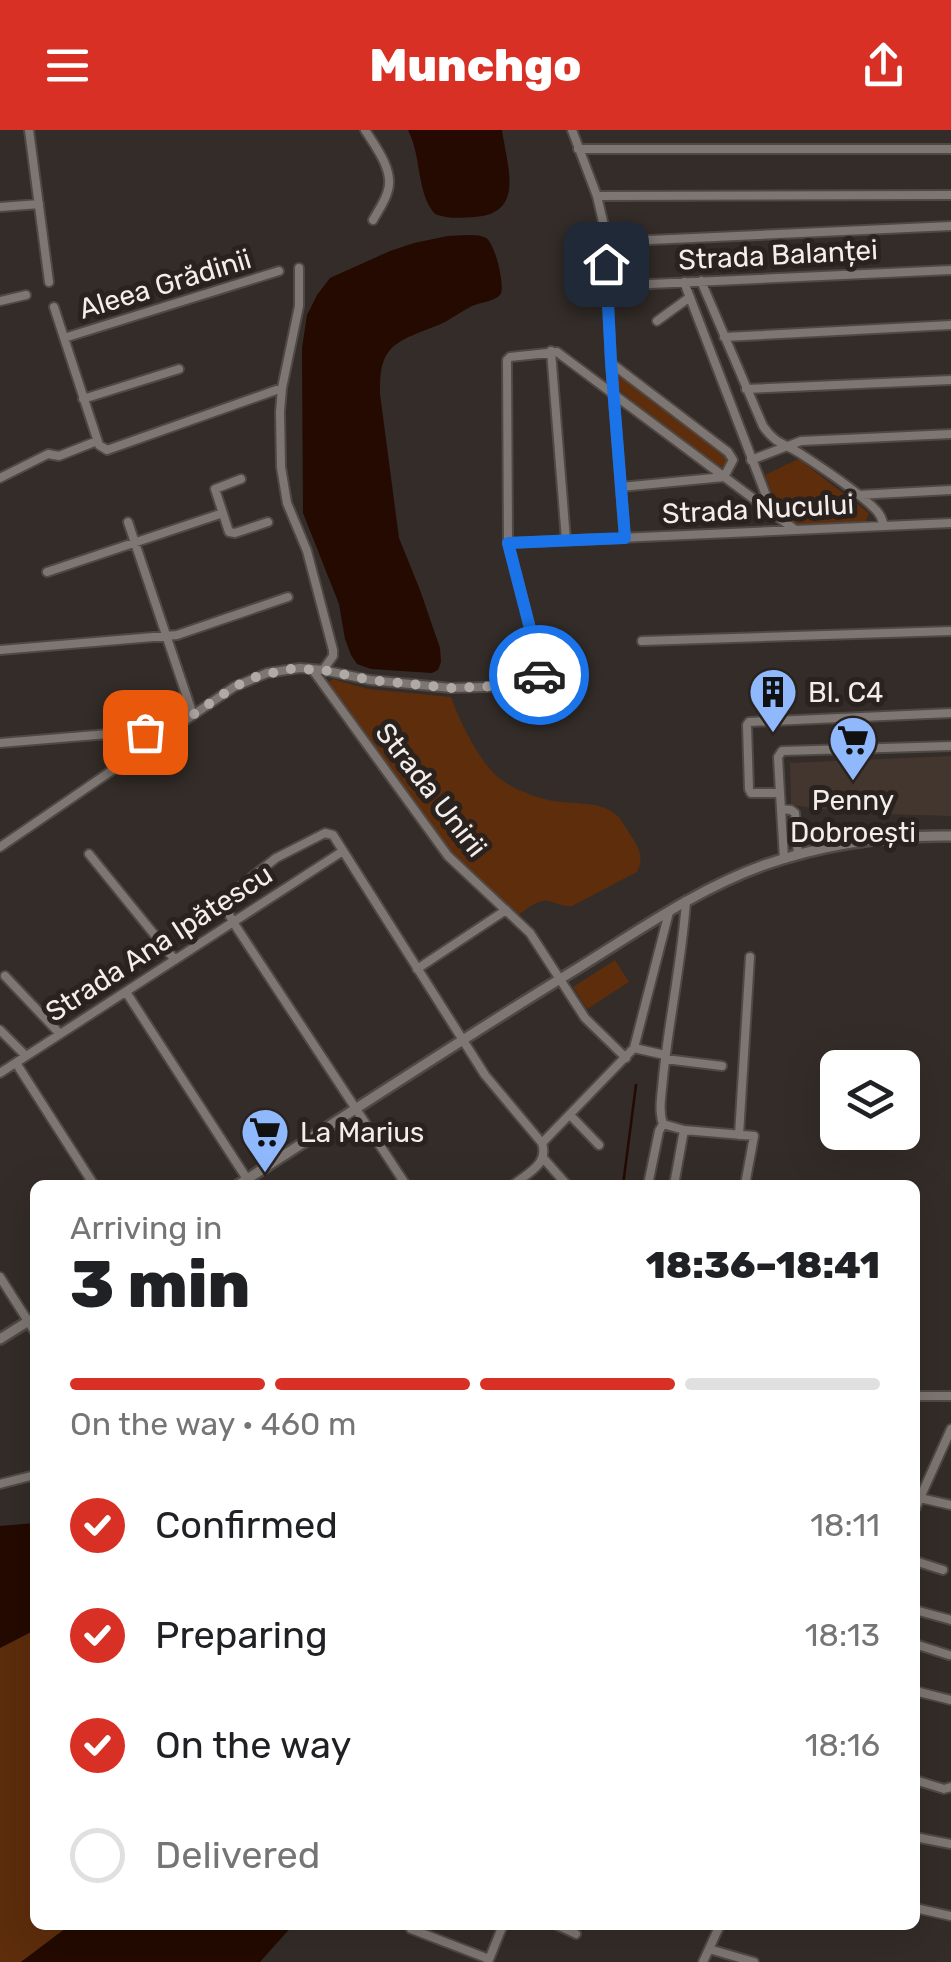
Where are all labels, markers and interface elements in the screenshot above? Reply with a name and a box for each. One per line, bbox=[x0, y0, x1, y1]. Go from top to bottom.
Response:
icon: menu bbox=[40, 38, 95, 93]
icon: share bbox=[856, 38, 911, 93]
text: Munchgo bbox=[370, 39, 581, 92]
pin bbox=[564, 222, 649, 307]
street label: Strada Balanței bbox=[677, 233, 879, 277]
icon: home bbox=[579, 237, 634, 292]
street label: Aleea Grădinii bbox=[75, 242, 255, 326]
street label: Strada Nucului bbox=[661, 487, 855, 531]
courier bbox=[489, 625, 589, 725]
icon: car bbox=[512, 648, 567, 703]
building icon: Bl. C4 bbox=[747, 666, 799, 734]
place label: Bl. C4 bbox=[808, 676, 883, 709]
pin bbox=[103, 690, 188, 775]
icon: bag bbox=[118, 705, 173, 760]
supermarket icon: Penny Dobroești bbox=[827, 714, 879, 782]
street label: Strada Unirii bbox=[369, 716, 493, 864]
place label: Penny Dobroești bbox=[790, 784, 916, 849]
street label: Strada Ana Ipătescu bbox=[40, 857, 278, 1029]
map controls bbox=[820, 1050, 920, 1150]
button: layers bbox=[820, 1050, 920, 1150]
supermarket icon: La Marius bbox=[239, 1106, 291, 1174]
place label: La Marius bbox=[300, 1116, 424, 1149]
text: Arriving in bbox=[70, 1209, 222, 1247]
text: 18:36–18:41 bbox=[646, 1242, 880, 1288]
text: 3 min bbox=[70, 1246, 250, 1323]
text: On the way · 460 m bbox=[70, 1405, 357, 1443]
icon: check bbox=[70, 1498, 125, 1553]
text: Confirmed bbox=[155, 1502, 338, 1548]
text: 18:11 bbox=[810, 1506, 880, 1544]
icon: check bbox=[70, 1608, 125, 1663]
text: Preparing bbox=[155, 1612, 328, 1658]
text: 18:13 bbox=[805, 1616, 880, 1654]
icon: check bbox=[70, 1718, 125, 1773]
text: On the way bbox=[155, 1722, 351, 1768]
text: 18:16 bbox=[805, 1726, 880, 1764]
text: Delivered bbox=[155, 1832, 320, 1878]

